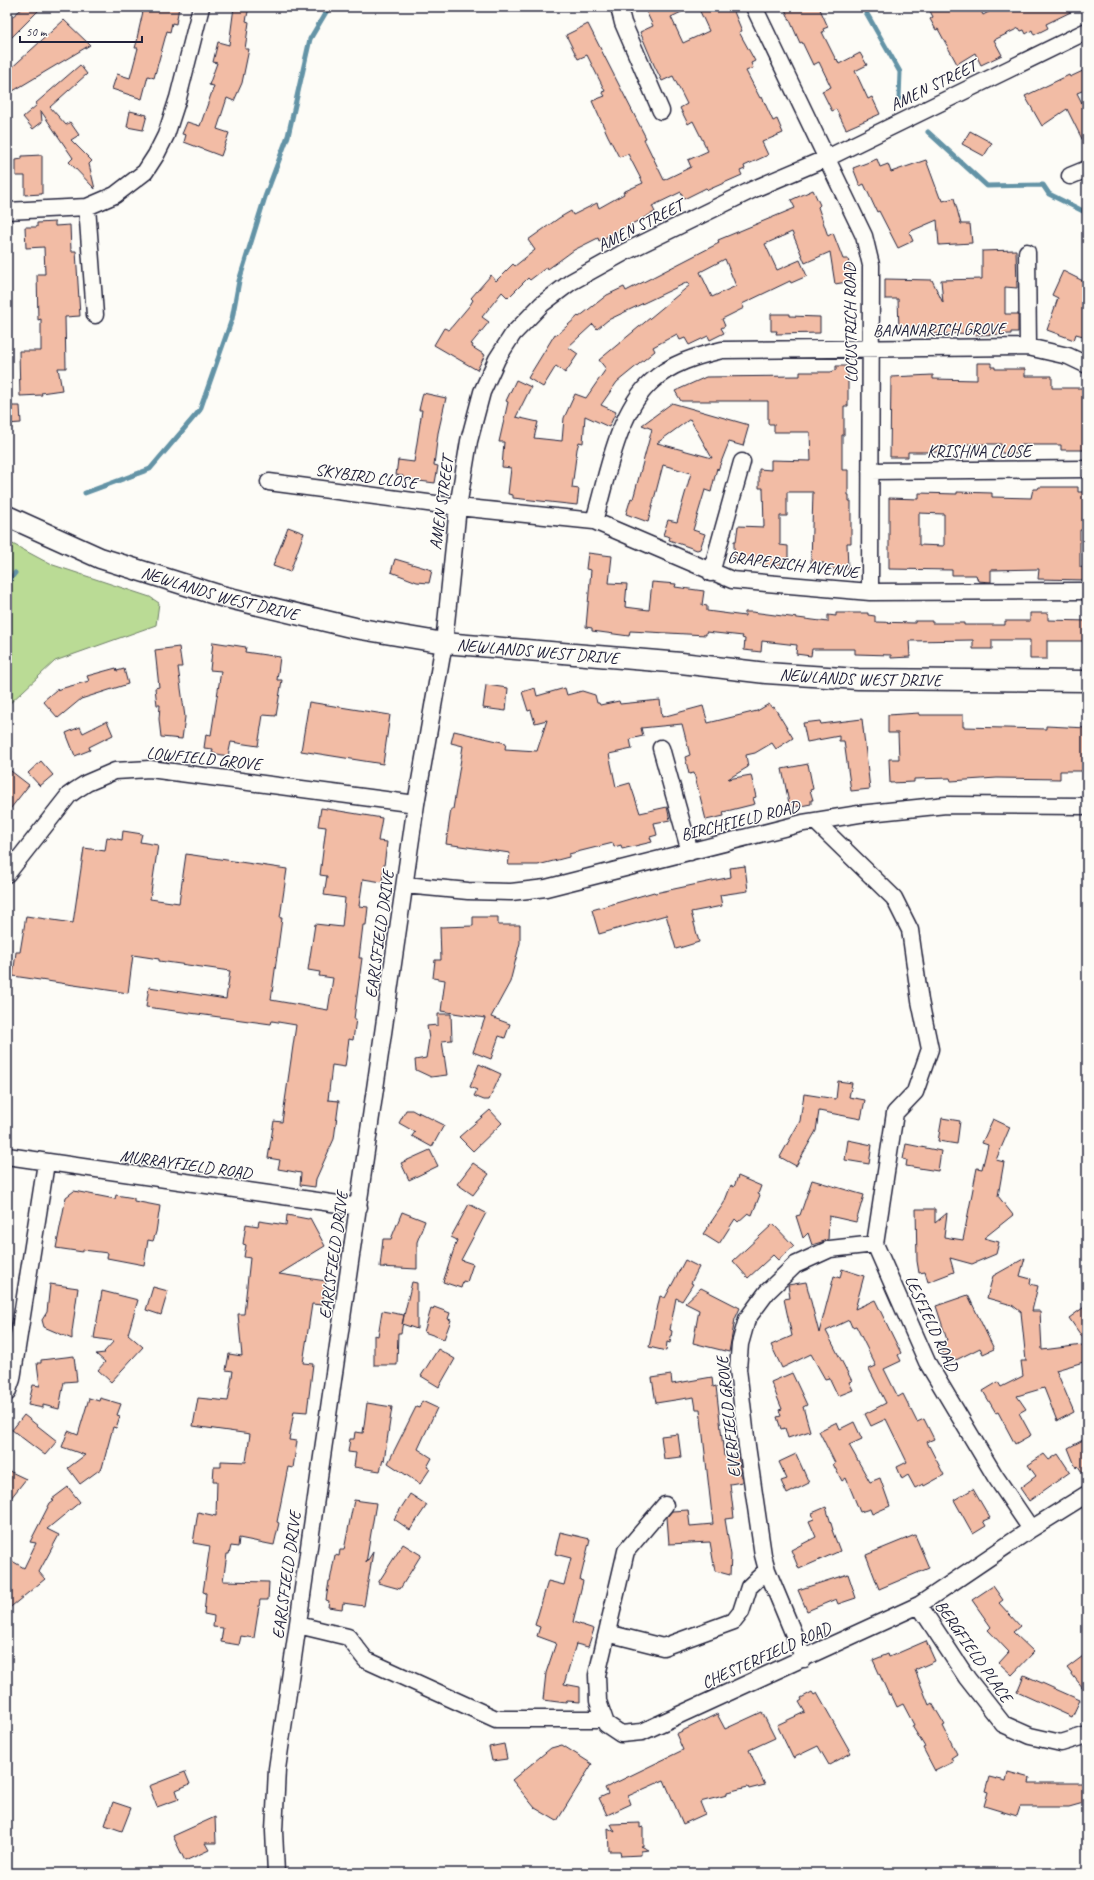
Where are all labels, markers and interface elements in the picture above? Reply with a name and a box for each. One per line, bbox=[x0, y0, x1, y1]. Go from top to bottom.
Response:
scale bar bbox=[20, 18, 142, 44]
text: 50 m bbox=[26, 24, 48, 40]
street label: AMEN STREET bbox=[887, 54, 984, 115]
street label: AMEN STREET bbox=[594, 193, 690, 256]
street label: LOCUSTRICH ROAD bbox=[839, 261, 862, 383]
street label: BANANARICH GROVE bbox=[873, 318, 1008, 341]
street label: KRISHNA CLOSE bbox=[927, 441, 1033, 462]
street label: AMEN STREET bbox=[425, 451, 459, 551]
street label: SKYBIRD CLOSE bbox=[314, 459, 421, 494]
street label: GRAPERICH AVENUE bbox=[726, 546, 862, 583]
street label: NEWLANDS WEST DRIVE bbox=[139, 562, 303, 626]
street label: NEWLANDS WEST DRIVE bbox=[456, 634, 622, 669]
street label: NEWLANDS WEST DRIVE bbox=[779, 664, 944, 691]
street label: LOWFIELD GROVE bbox=[145, 742, 265, 775]
street label: BIRCHFIELD ROAD bbox=[679, 795, 804, 845]
street label: EARLSFIELD DRIVE bbox=[360, 866, 399, 999]
street label: MURRAYFIELD ROAD bbox=[119, 1145, 255, 1184]
street label: EARLSFIELD DRIVE bbox=[314, 1187, 353, 1320]
street label: LESFIELD ROAD bbox=[900, 1272, 964, 1376]
street label: EVERFIELD GROVE bbox=[711, 1353, 745, 1479]
street label: EARLSFIELD DRIVE bbox=[267, 1507, 306, 1640]
street label: BERGFIELD PLACE bbox=[930, 1596, 1018, 1709]
street label: CHESTERFIELD ROAD bbox=[698, 1617, 836, 1693]

